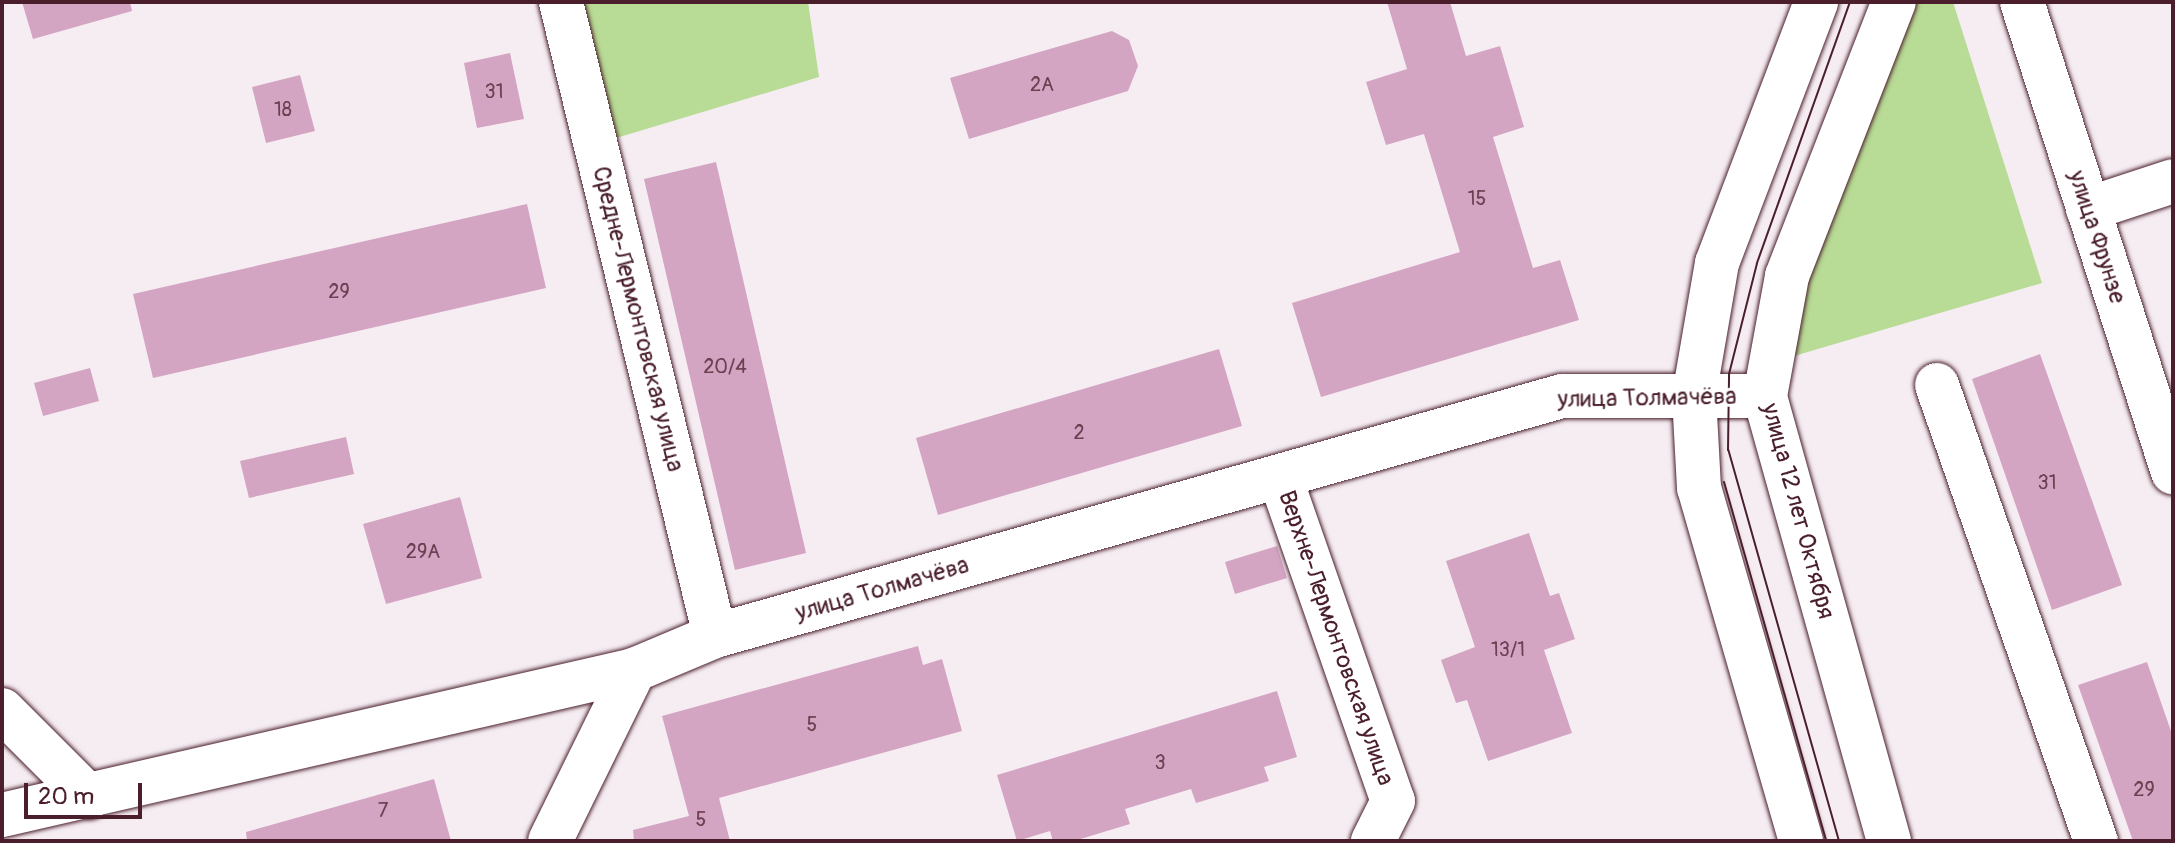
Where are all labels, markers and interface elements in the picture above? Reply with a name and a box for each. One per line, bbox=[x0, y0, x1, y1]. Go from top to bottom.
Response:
house number: 2А bbox=[1030, 72, 1054, 96]
house number: 31 bbox=[485, 79, 503, 103]
house number: 18 bbox=[274, 97, 292, 121]
street label: Средне-Лермонтовская улица bbox=[586, 163, 690, 475]
street label: улица Фрунзе bbox=[2062, 167, 2132, 307]
house number: 15 bbox=[1468, 186, 1486, 210]
house number: 29 bbox=[328, 279, 350, 303]
house number: 20/4 bbox=[703, 354, 747, 378]
street label: улица Толмачёва bbox=[1557, 382, 1737, 414]
street label: улица 12 лет Октября bbox=[1755, 400, 1841, 622]
house number: 2 bbox=[1073, 420, 1085, 444]
house number: 31 bbox=[2038, 470, 2056, 494]
street label: Верхне-Лермонтовская улица bbox=[1272, 487, 1400, 789]
house number: 29А bbox=[406, 539, 440, 563]
street label: улица Толмачёва bbox=[792, 551, 972, 627]
house number: 13/1 bbox=[1491, 637, 1525, 661]
house number: 5 bbox=[807, 712, 817, 736]
house number: 3 bbox=[1154, 750, 1166, 774]
scale bar bbox=[28, 767, 146, 817]
house number: 29 bbox=[2133, 777, 2155, 801]
text: 20 m bbox=[38, 782, 94, 811]
house number: 7 bbox=[378, 798, 388, 822]
house number: 5 bbox=[696, 807, 706, 831]

